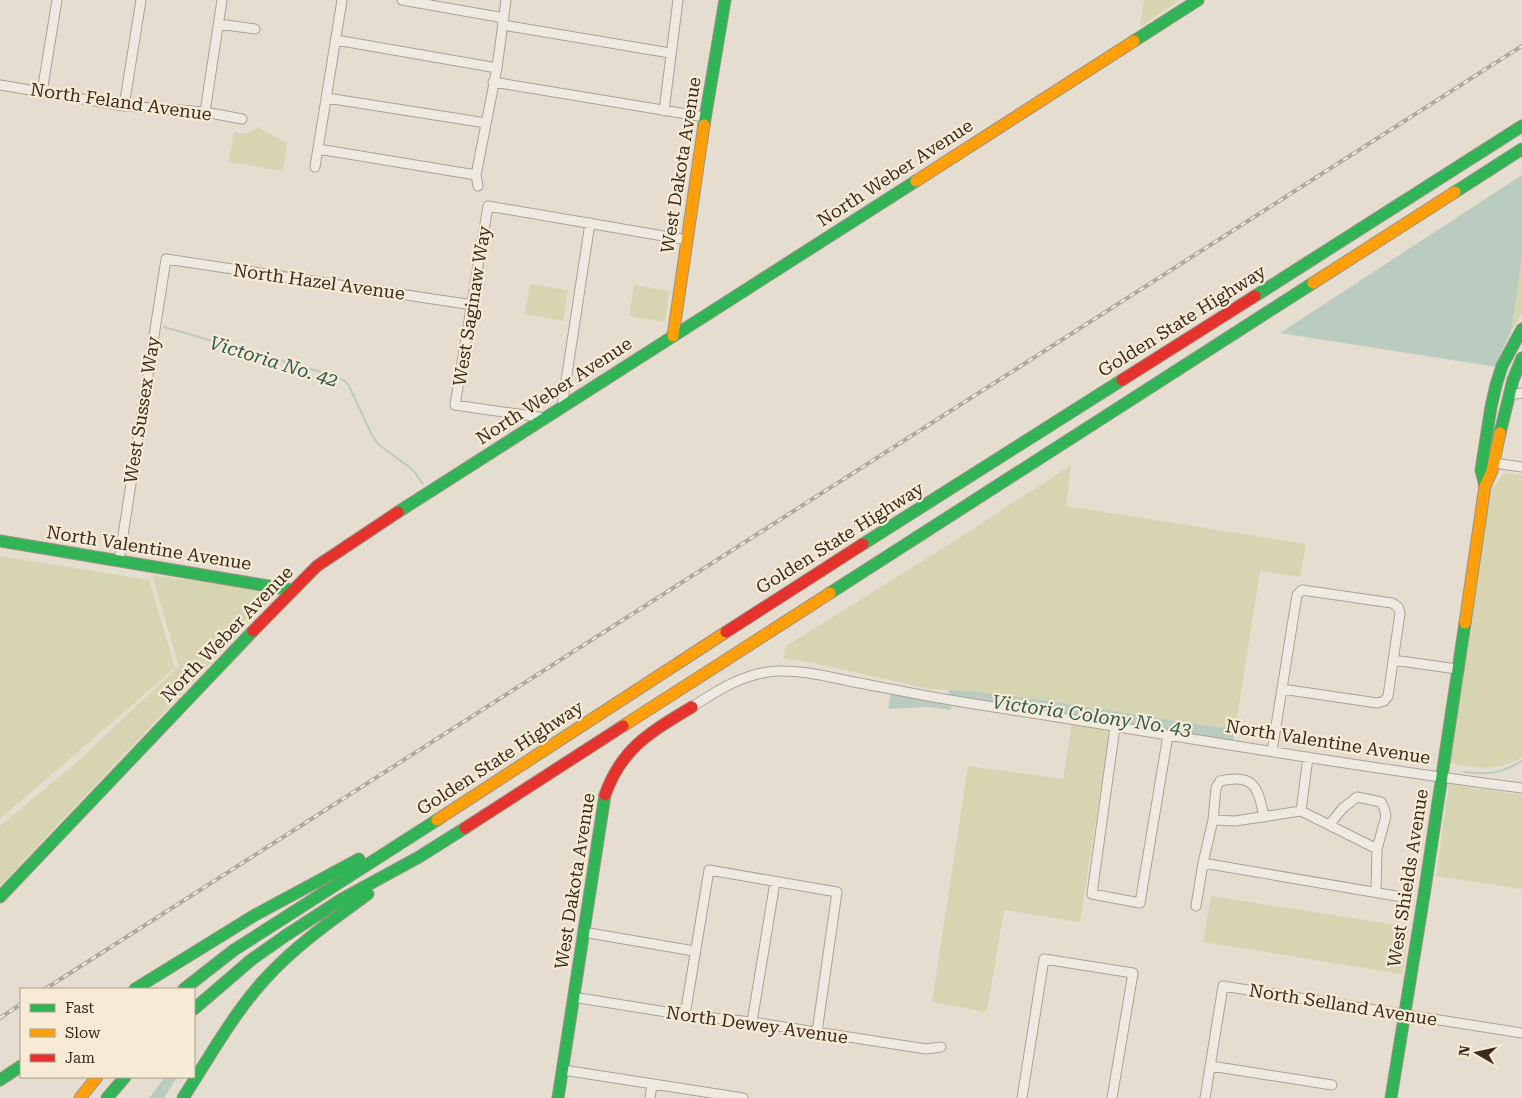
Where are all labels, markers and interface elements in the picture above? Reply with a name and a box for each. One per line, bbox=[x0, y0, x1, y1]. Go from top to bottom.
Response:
street label: West Dakota Avenue bbox=[656, 75, 705, 255]
street label: North Feland Avenue bbox=[29, 78, 213, 125]
street label: North Weber Avenue bbox=[813, 114, 976, 231]
street label: West Saginaw Way bbox=[448, 224, 495, 388]
street label: North Hazel Avenue bbox=[232, 259, 406, 304]
street label: Golden State Highway bbox=[1094, 260, 1270, 381]
water label: Victoria No. 42 bbox=[207, 331, 341, 392]
street label: North Weber Avenue bbox=[472, 332, 635, 449]
street label: West Sussex Way bbox=[120, 335, 164, 485]
street label: Golden State Highway bbox=[752, 477, 928, 598]
street label: North Valentine Avenue bbox=[45, 521, 253, 574]
street label: North Weber Avenue bbox=[156, 561, 297, 706]
water label: Victoria Colony No. 43 bbox=[991, 690, 1193, 741]
street label: Golden State Highway bbox=[413, 696, 587, 819]
street label: North Valentine Avenue bbox=[1224, 715, 1432, 768]
street label: West Shields Avenue bbox=[1383, 787, 1432, 969]
street label: West Dakota Avenue bbox=[550, 791, 599, 971]
street label: North Selland Avenue bbox=[1248, 979, 1439, 1030]
legend bbox=[20, 988, 195, 1078]
text: Fast bbox=[65, 999, 95, 1017]
street label: North Dewey Avenue bbox=[665, 1001, 849, 1048]
text: Slow bbox=[65, 1024, 101, 1042]
north arrow bbox=[1452, 1028, 1502, 1078]
text: N bbox=[1455, 1044, 1473, 1058]
text: Jam bbox=[65, 1049, 95, 1067]

